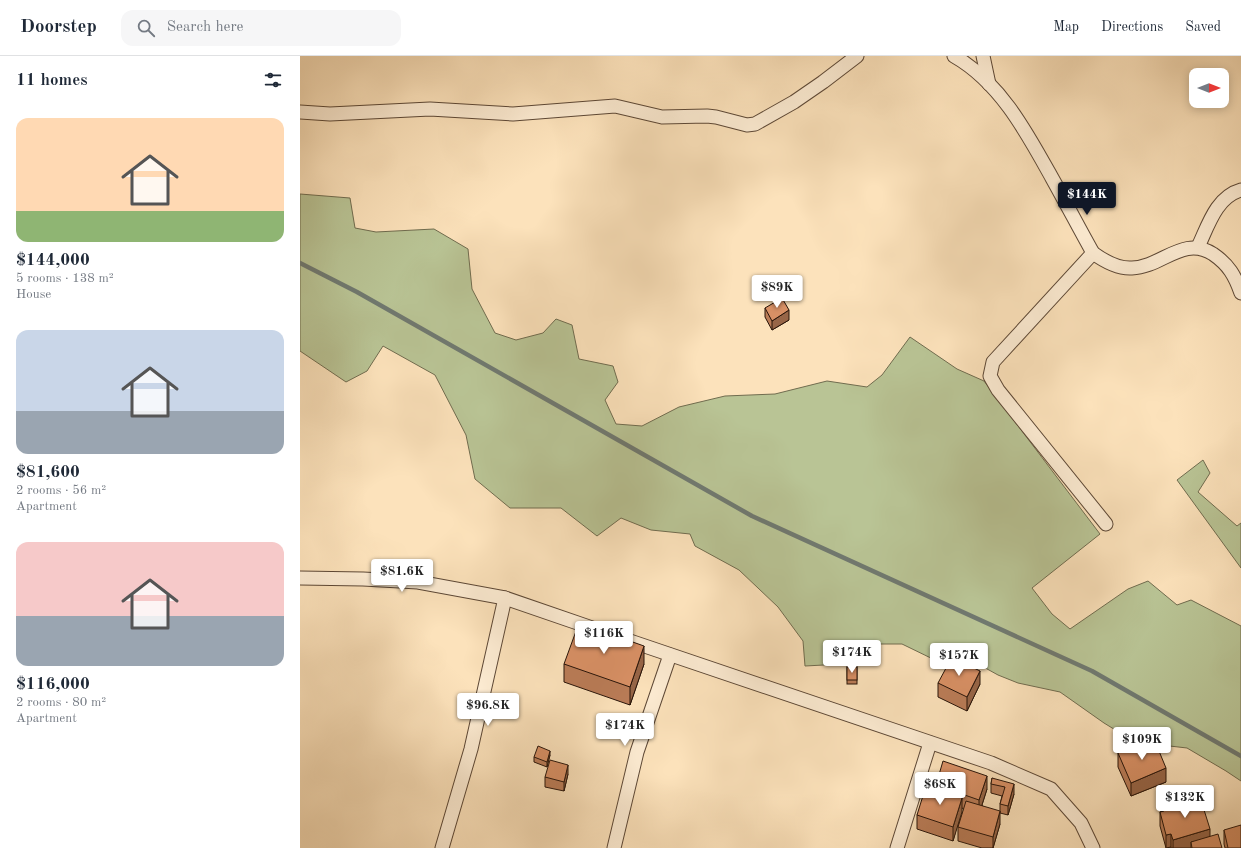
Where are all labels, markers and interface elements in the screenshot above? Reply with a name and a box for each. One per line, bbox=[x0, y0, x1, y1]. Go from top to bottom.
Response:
search box bbox=[121, 10, 401, 46]
icon: search bbox=[135, 17, 157, 39]
text: Doorstep bbox=[20, 18, 97, 37]
text: Search here bbox=[167, 20, 244, 35]
text: Map bbox=[1053, 20, 1079, 34]
text: Directions bbox=[1101, 20, 1163, 34]
text: Saved bbox=[1185, 20, 1221, 34]
north arrow bbox=[1189, 68, 1229, 108]
map controls bbox=[1189, 68, 1229, 108]
icon: filters bbox=[262, 69, 284, 91]
text: 11 homes bbox=[16, 72, 88, 89]
icon: home bbox=[114, 144, 186, 216]
pin: $144K bbox=[1059, 182, 1115, 216]
text: $144K bbox=[1067, 188, 1107, 201]
text: $144,000 bbox=[16, 252, 90, 269]
text: 5 rooms · 138 m² bbox=[16, 272, 114, 285]
pin: $89K bbox=[753, 275, 801, 309]
text: $89K bbox=[761, 281, 793, 294]
text: House bbox=[16, 288, 51, 301]
icon: home bbox=[114, 356, 186, 428]
text: $81,600 bbox=[16, 464, 80, 481]
text: 2 rooms · 56 m² bbox=[16, 484, 106, 497]
text: Apartment bbox=[16, 500, 77, 513]
pin: $81.6K bbox=[369, 559, 435, 593]
text: $81.6K bbox=[380, 565, 424, 578]
icon: home bbox=[114, 568, 186, 640]
pin: $116K bbox=[576, 621, 632, 655]
text: $116K bbox=[584, 627, 624, 640]
pin: $174K bbox=[824, 640, 880, 674]
pin: $157K bbox=[931, 643, 987, 677]
text: $174K bbox=[832, 646, 872, 659]
text: $157K bbox=[939, 649, 979, 662]
text: $116,000 bbox=[16, 676, 90, 693]
pin: $96.8K bbox=[455, 693, 521, 727]
text: 2 rooms · 80 m² bbox=[16, 696, 106, 709]
text: $96.8K bbox=[466, 699, 510, 712]
text: Apartment bbox=[16, 712, 77, 725]
pin: $174K bbox=[597, 713, 653, 747]
text: $174K bbox=[605, 719, 645, 732]
pin: $109K bbox=[1114, 727, 1170, 761]
text: $109K bbox=[1122, 733, 1162, 746]
pin: $68K bbox=[916, 772, 964, 806]
text: $68K bbox=[924, 778, 956, 791]
pin: $132K bbox=[1157, 785, 1213, 819]
text: $132K bbox=[1165, 791, 1205, 804]

